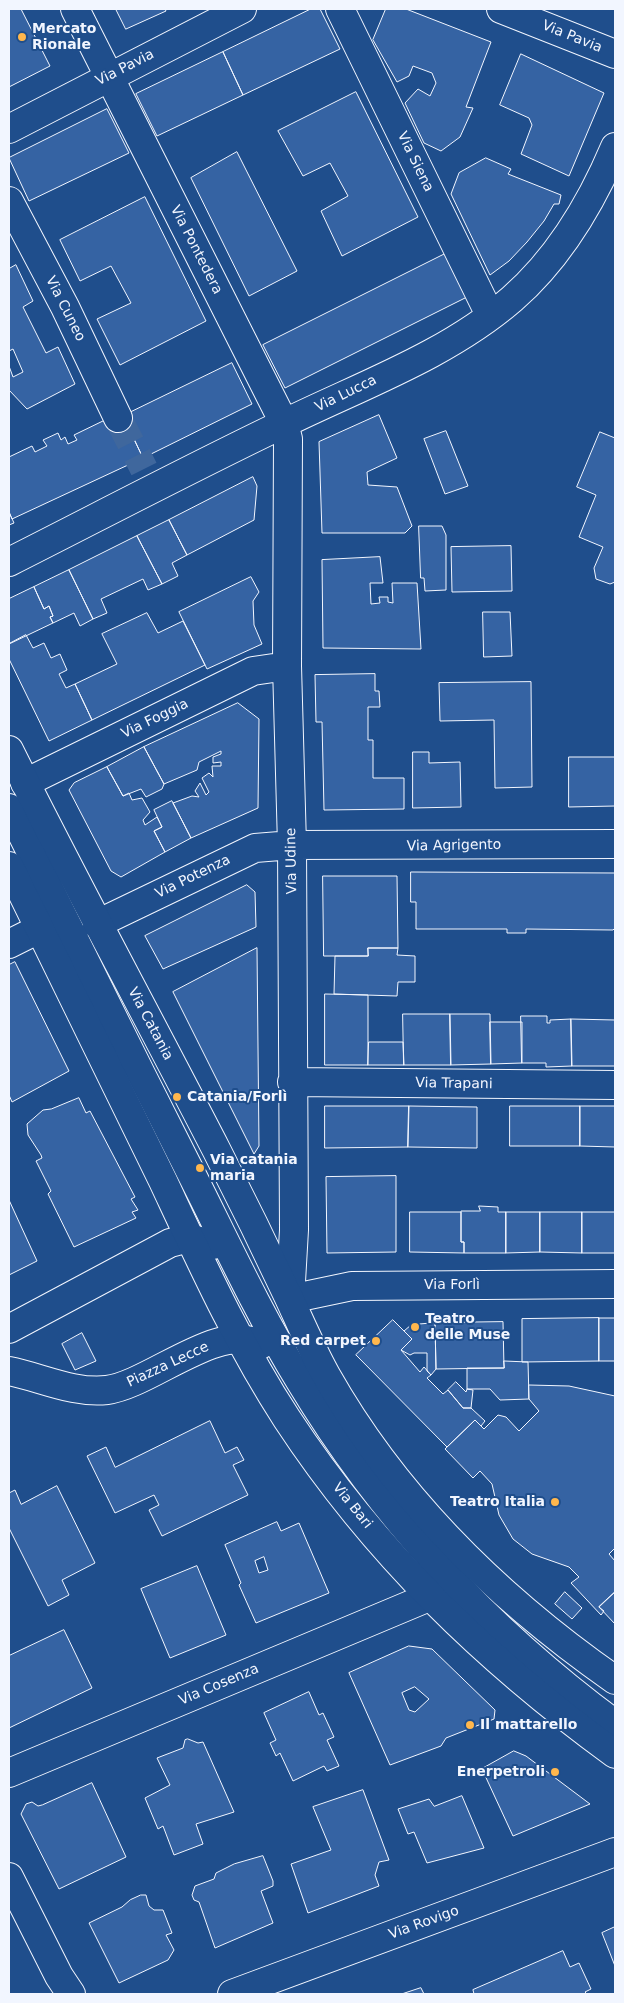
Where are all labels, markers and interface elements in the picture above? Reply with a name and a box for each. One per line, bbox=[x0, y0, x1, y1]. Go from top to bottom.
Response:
street label: Via Pavia bbox=[539, 17, 605, 57]
place label: Mercato Rionale bbox=[32, 21, 96, 54]
marker: Mercato Rionale bbox=[16, 31, 28, 43]
street label: Via Pavia bbox=[93, 46, 157, 90]
street label: Via Siena bbox=[393, 129, 437, 195]
street label: Via Pontedera bbox=[166, 203, 226, 297]
street label: Via Cuneo bbox=[41, 274, 89, 344]
street label: Via Lucca bbox=[312, 372, 380, 416]
street label: Via Foggia bbox=[119, 696, 191, 742]
street label: Via Udine bbox=[283, 828, 301, 894]
street label: Via Agrigento bbox=[406, 837, 502, 855]
street label: Via Potenza bbox=[153, 852, 233, 902]
street label: Via Catania bbox=[124, 985, 176, 1063]
street label: Via Trapani bbox=[415, 1075, 493, 1093]
place label: Catania/Forlì bbox=[187, 1089, 287, 1105]
marker: Catania/Forlì bbox=[171, 1091, 183, 1103]
place label: Via catania maria bbox=[210, 1152, 298, 1184]
marker: Via catania maria bbox=[194, 1162, 206, 1174]
street label: Via Forlì bbox=[424, 1277, 480, 1293]
place label: Teatro delle Muse bbox=[425, 1311, 510, 1344]
marker: Teatro delle Muse bbox=[409, 1321, 421, 1333]
place label: Red carpet bbox=[280, 1333, 366, 1349]
marker: Red carpet bbox=[370, 1335, 382, 1347]
street label: Piazza Lecce bbox=[124, 1339, 212, 1391]
street label: Via Bari bbox=[328, 1480, 376, 1532]
place label: Teatro Italia bbox=[450, 1494, 545, 1510]
marker: Teatro Italia bbox=[549, 1496, 561, 1508]
street label: Via Cosenza bbox=[176, 1661, 262, 1709]
place label: Il mattarello bbox=[480, 1717, 577, 1733]
marker: Il mattarello bbox=[464, 1719, 476, 1731]
place label: Enerpetroli bbox=[457, 1764, 545, 1780]
marker: Enerpetroli bbox=[549, 1766, 561, 1778]
street label: Via Rovigo bbox=[387, 1903, 461, 1943]

